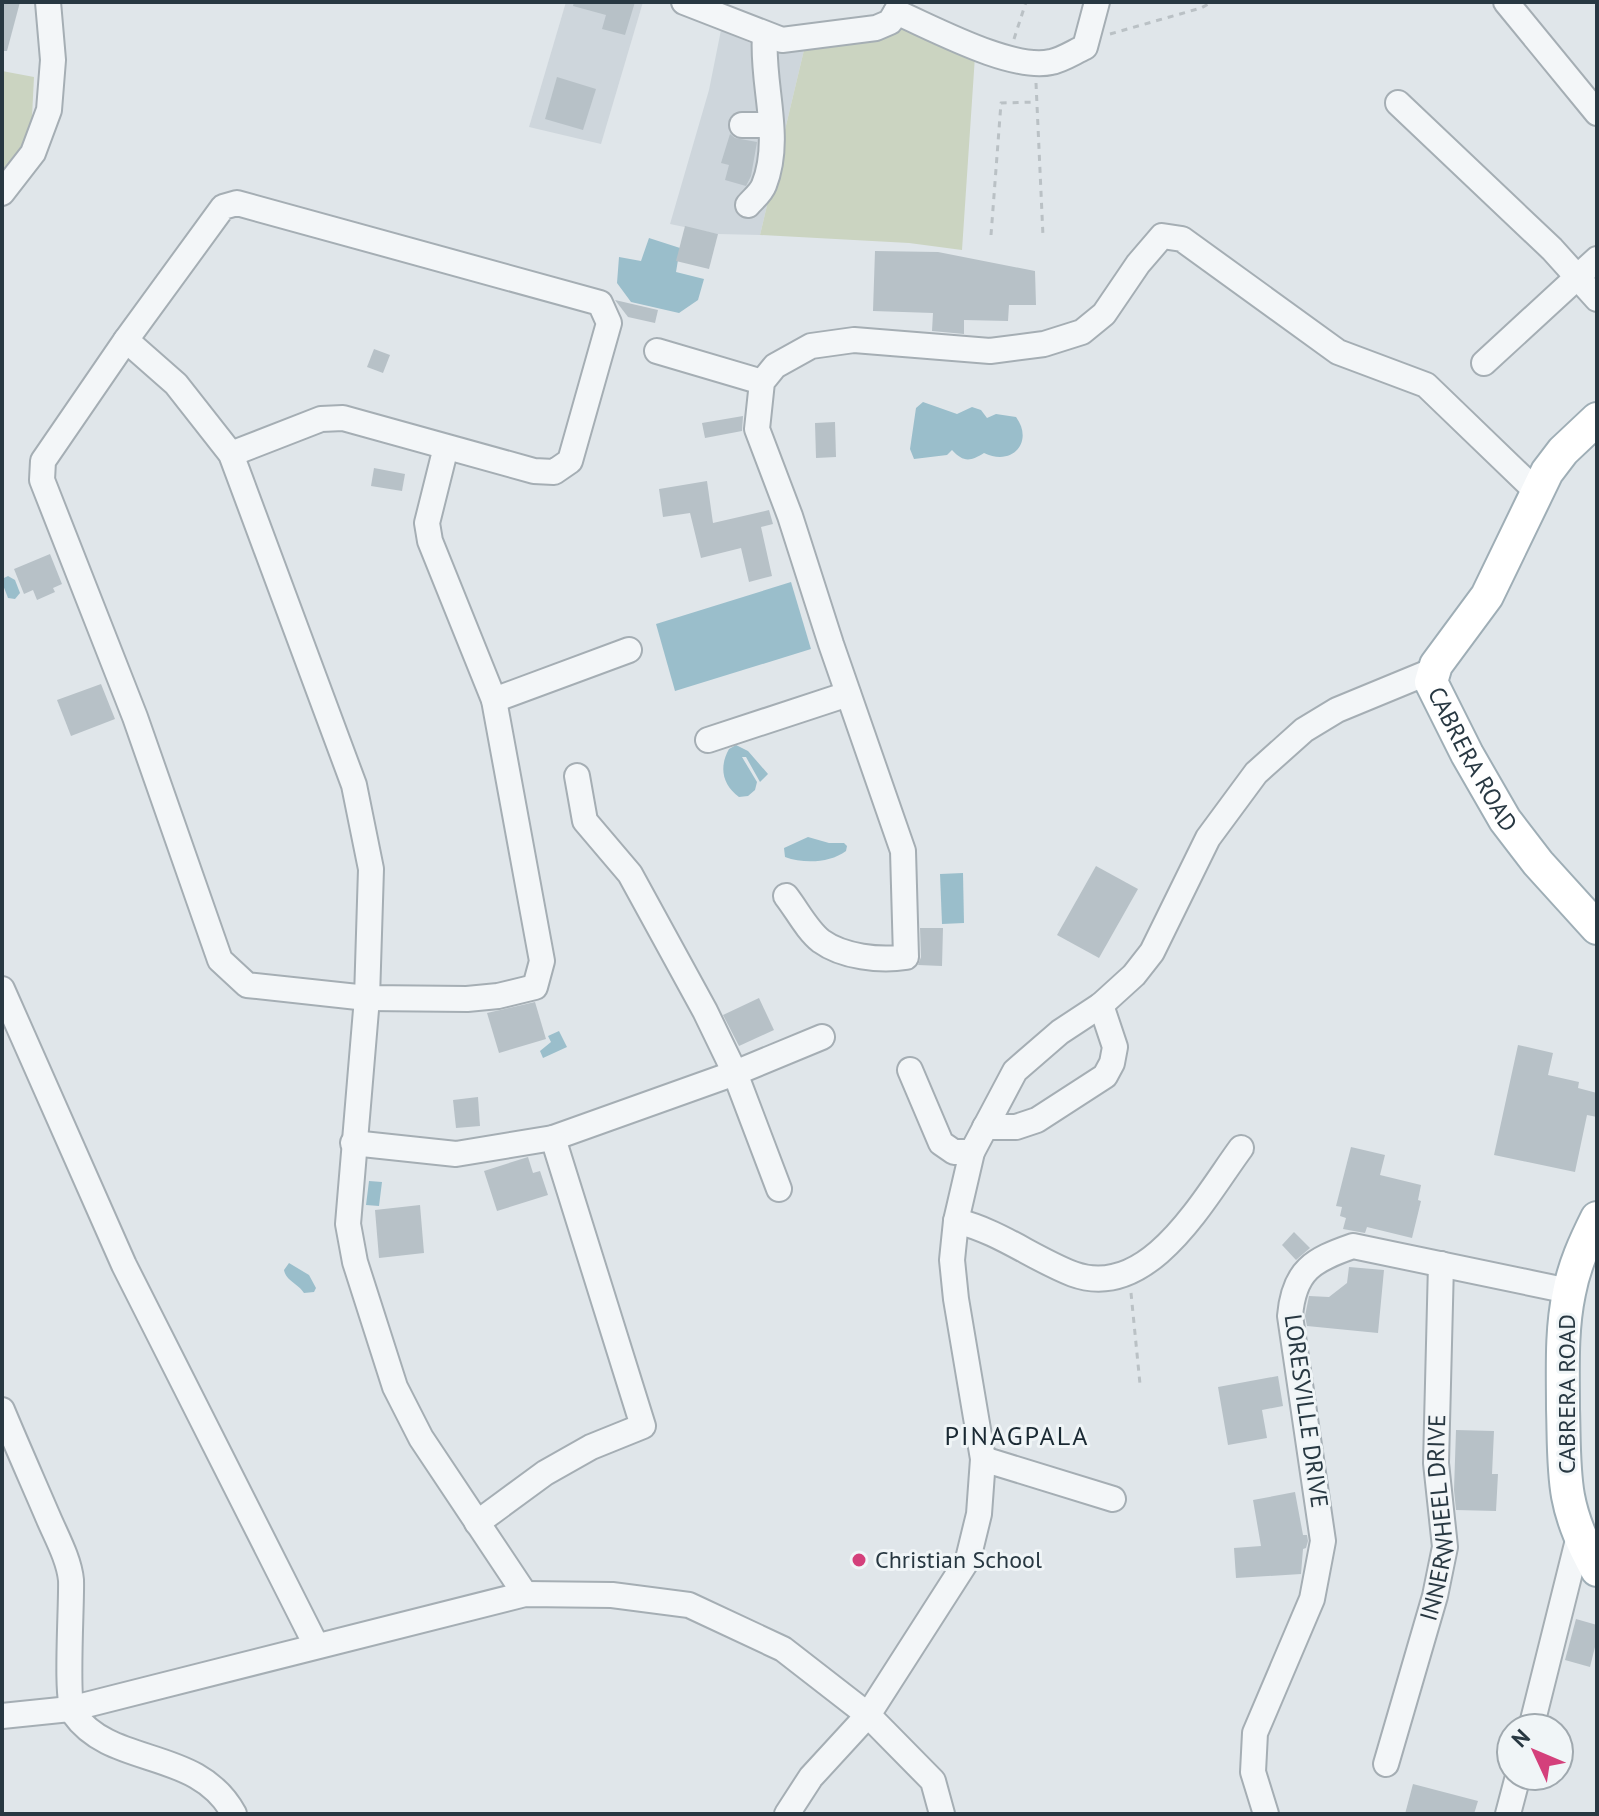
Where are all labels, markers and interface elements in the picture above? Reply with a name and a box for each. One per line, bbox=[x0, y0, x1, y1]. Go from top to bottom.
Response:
street label: CABRERA ROAD bbox=[1421, 682, 1524, 838]
street label: LORESVILLE DRIVE bbox=[1278, 1312, 1335, 1510]
street label: CABRERA ROAD bbox=[1551, 1314, 1582, 1474]
street label: INNERWHEEL DRIVE bbox=[1413, 1414, 1461, 1624]
district label: PINAGPALA bbox=[945, 1419, 1089, 1452]
place label: Christian School bbox=[875, 1544, 1042, 1575]
marker: Christian School bbox=[850, 1551, 868, 1569]
north arrow bbox=[1495, 1712, 1575, 1792]
text: N bbox=[1506, 1723, 1536, 1753]

